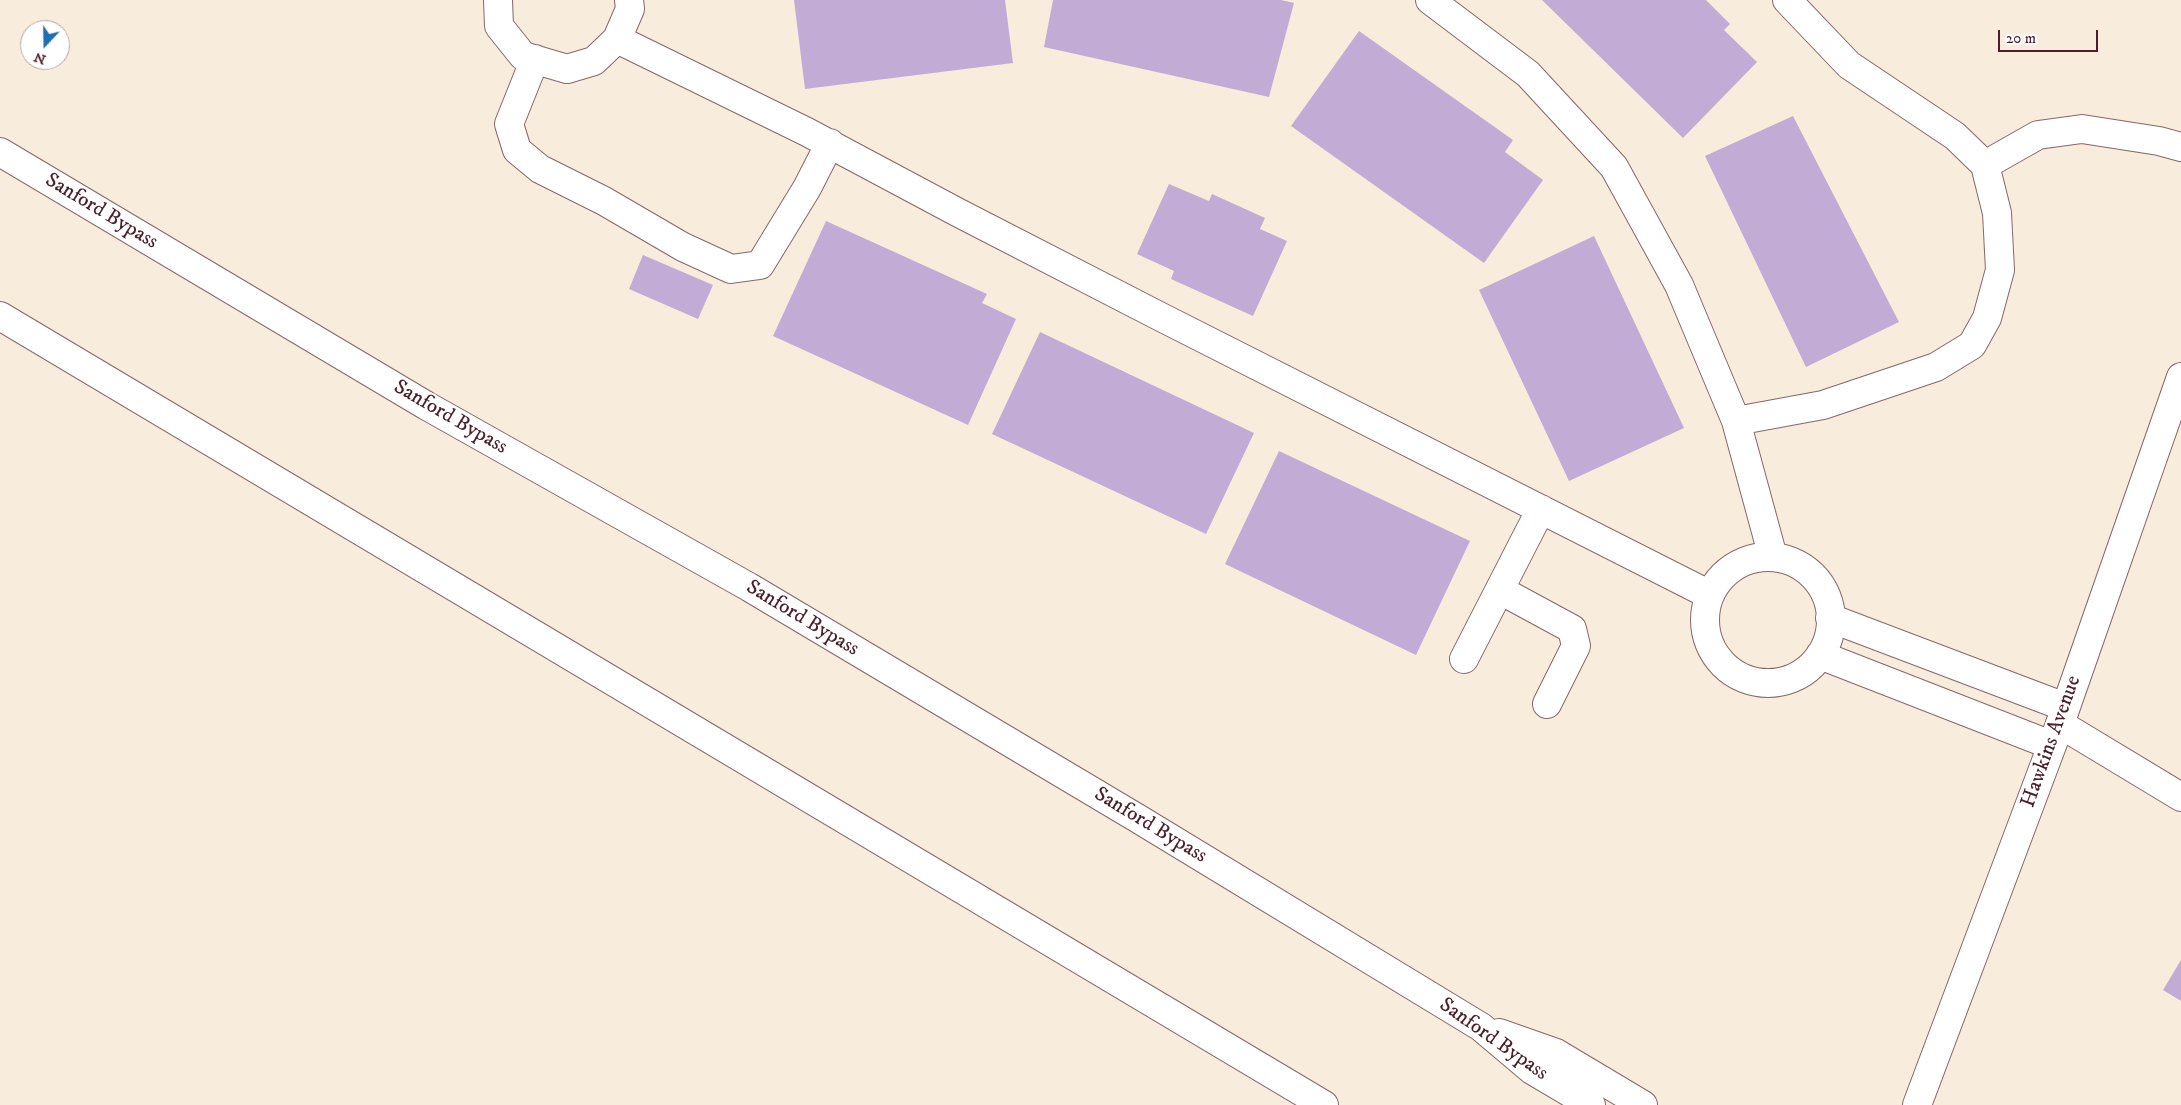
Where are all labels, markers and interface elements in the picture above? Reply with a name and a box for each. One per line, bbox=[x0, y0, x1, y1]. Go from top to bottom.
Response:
north arrow bbox=[20, 20, 70, 70]
scale bar bbox=[2001, 20, 2101, 52]
text: 20 m bbox=[2006, 29, 2036, 48]
text: N bbox=[31, 48, 49, 69]
street label: Sanford Bypass bbox=[40, 168, 162, 256]
street label: Sanford Bypass bbox=[389, 375, 511, 461]
street label: Sanford Bypass bbox=[741, 575, 863, 663]
street label: Hawkins Avenue bbox=[2016, 673, 2088, 811]
street label: Sanford Bypass bbox=[1089, 782, 1211, 870]
street label: Sanford Bypass bbox=[1434, 993, 1552, 1087]

